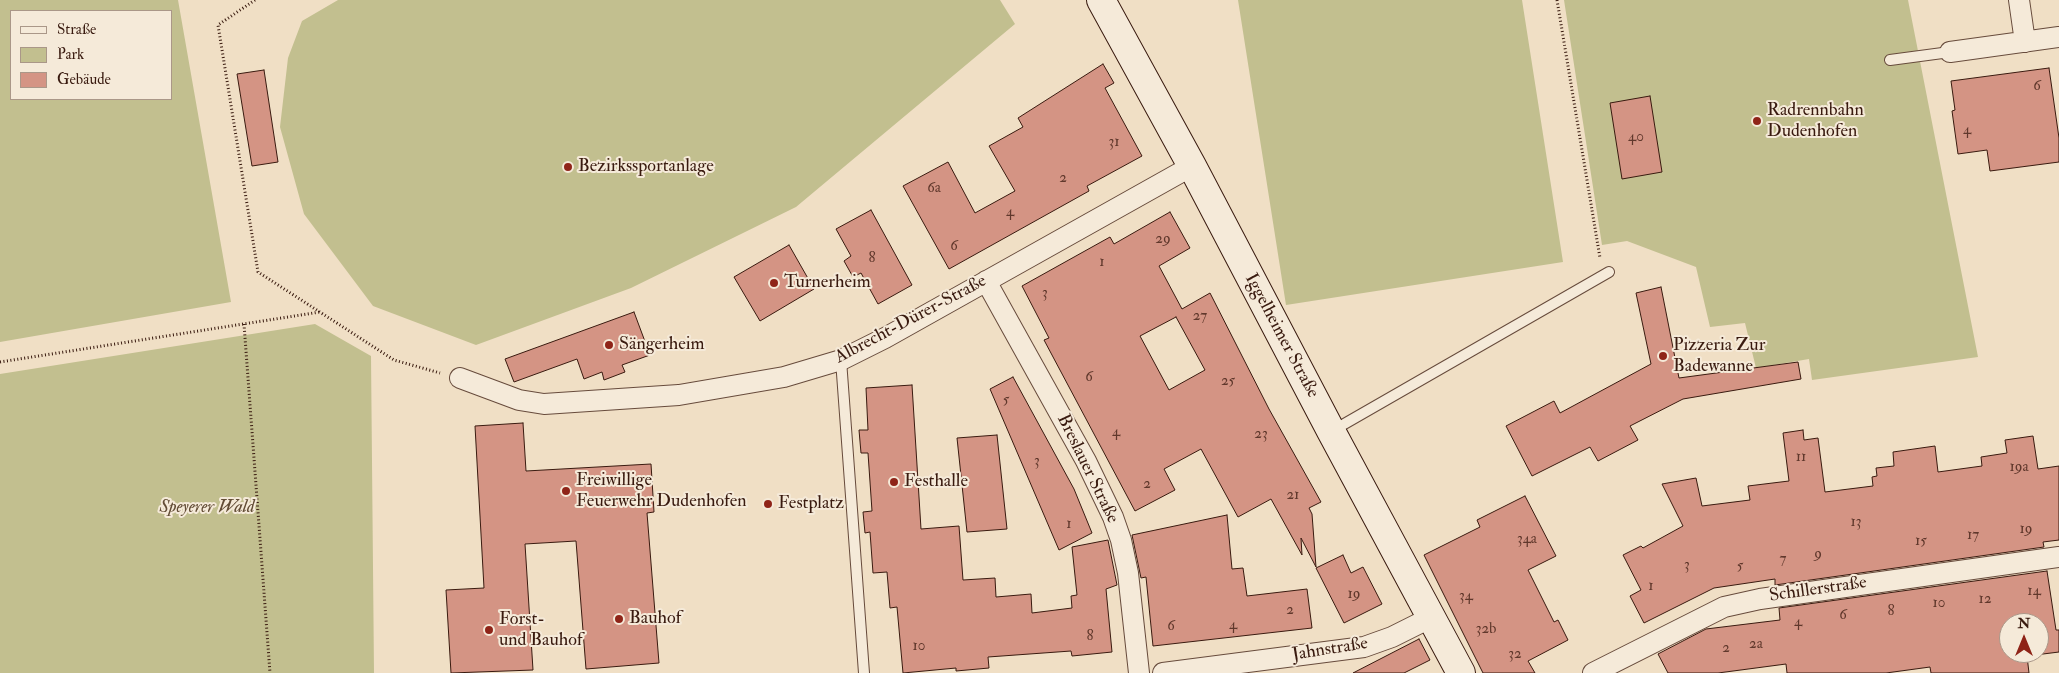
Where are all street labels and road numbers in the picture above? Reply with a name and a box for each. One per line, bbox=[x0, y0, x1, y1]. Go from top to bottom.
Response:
street label: Iggelheimer Straße bbox=[1239, 270, 1323, 402]
street label: Albrecht-Dürer-Straße bbox=[831, 271, 991, 369]
street label: Breslauer Straße bbox=[1051, 411, 1123, 527]
street label: Schillerstraße bbox=[1768, 572, 1868, 608]
street label: Jahnstraße bbox=[1291, 633, 1369, 667]

